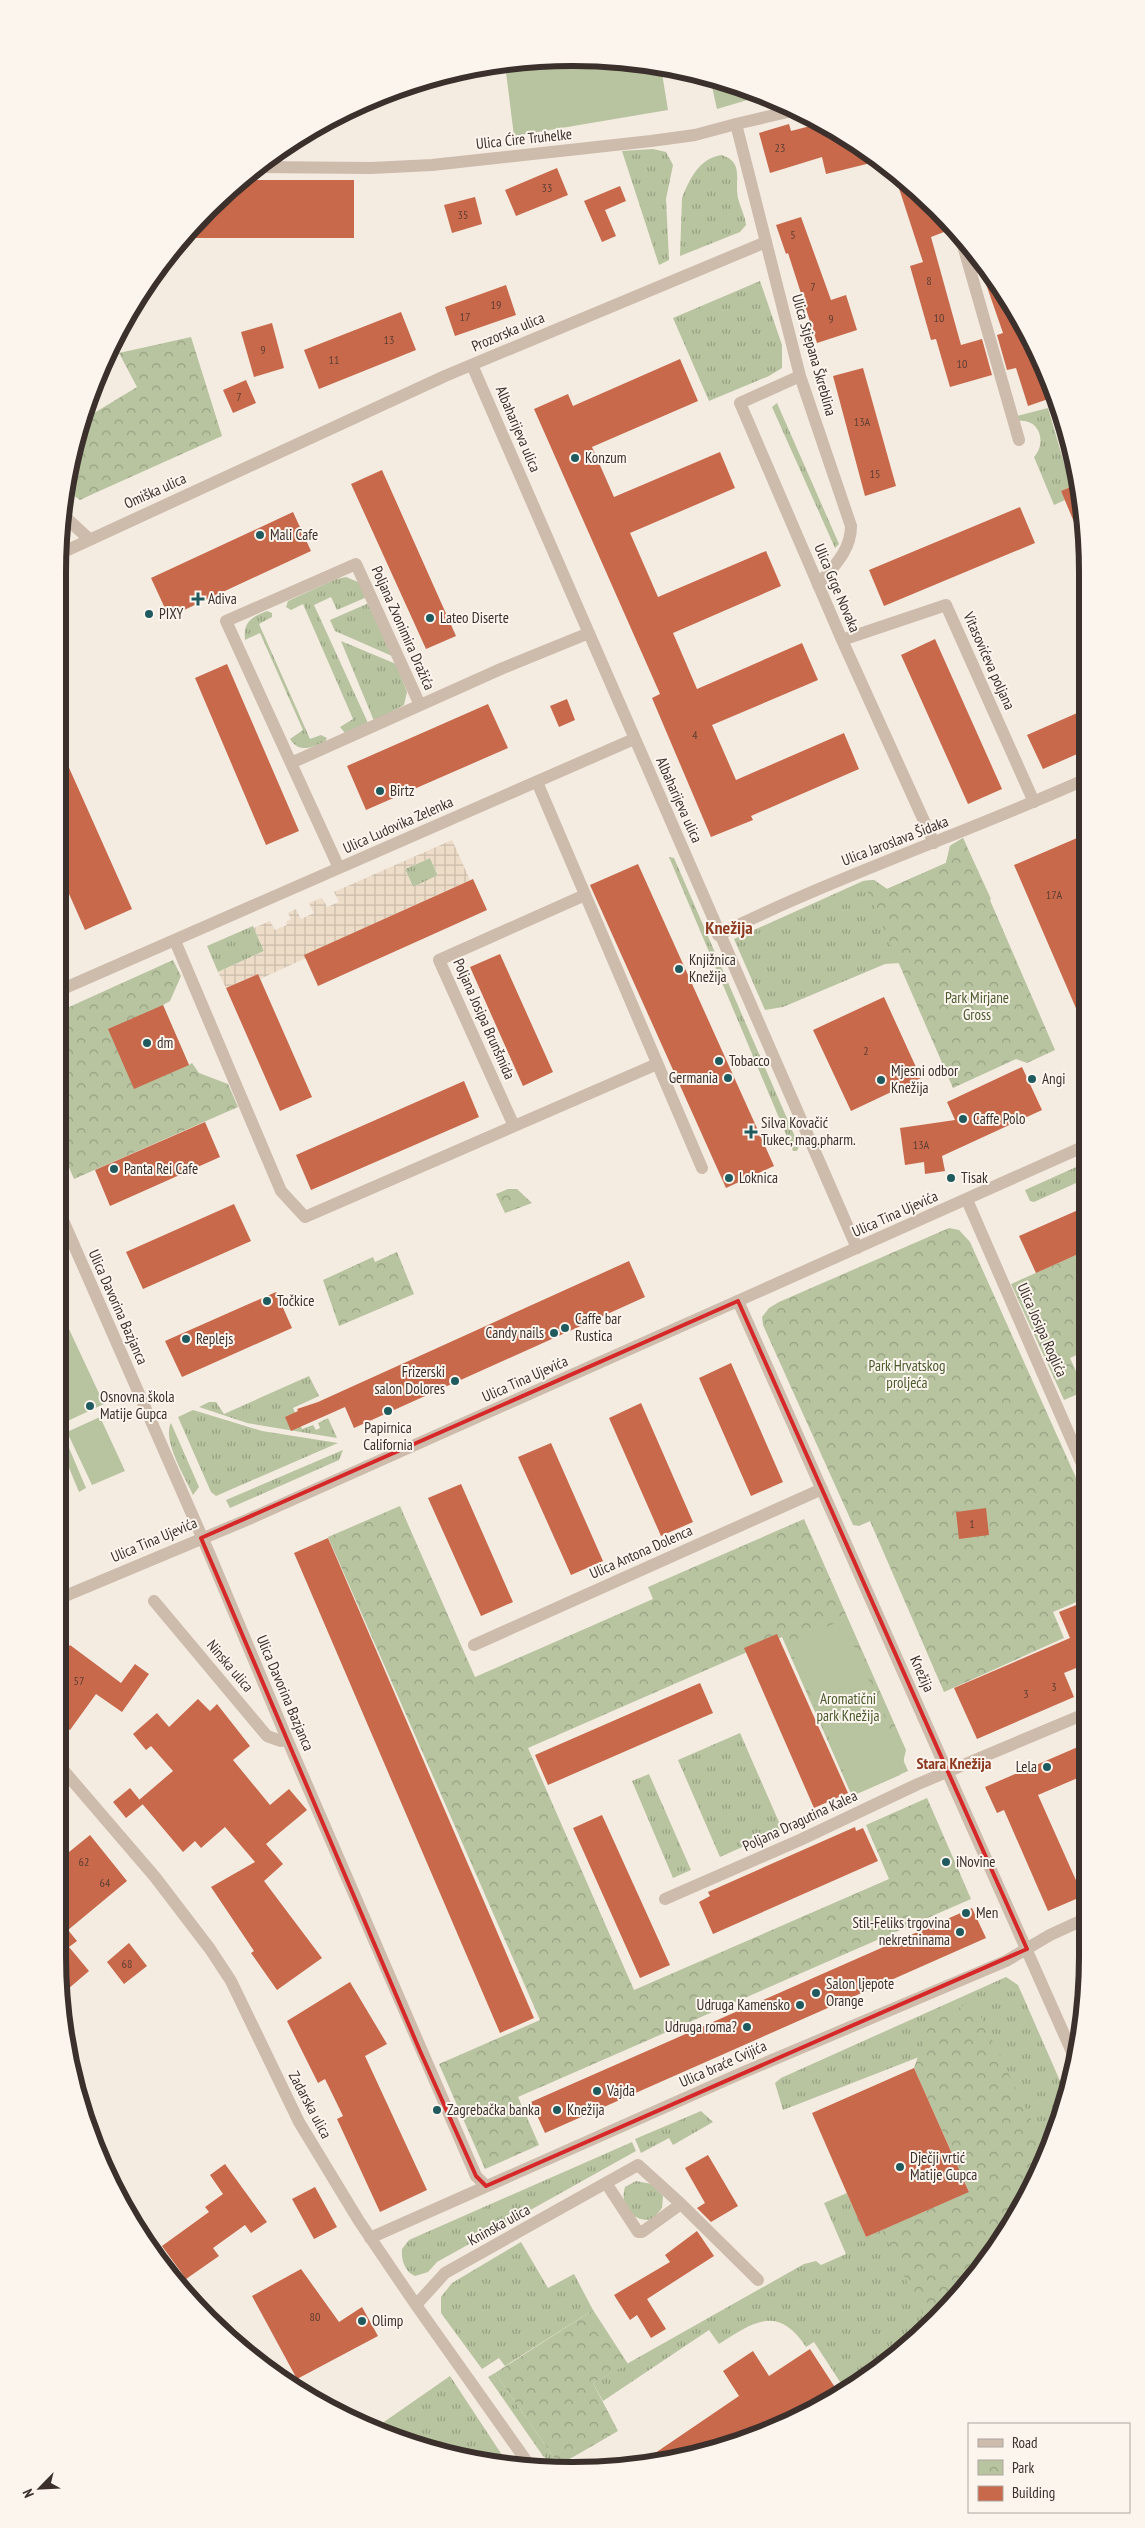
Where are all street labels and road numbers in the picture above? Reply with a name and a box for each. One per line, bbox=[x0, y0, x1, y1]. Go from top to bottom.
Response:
street label: Ulica Ćire Truhelke bbox=[475, 124, 573, 153]
street label: Ulica Stjepana Škreblina bbox=[788, 292, 841, 418]
street label: Prozorska ulica bbox=[469, 308, 547, 355]
street label: Albaharijeva ulica bbox=[492, 383, 545, 475]
street label: Omiška ulica bbox=[121, 468, 189, 513]
street label: Ulica Grge Novaka bbox=[810, 541, 865, 635]
street label: Poljana Zvonimira Dražića bbox=[368, 563, 439, 693]
street label: Vitasovićeva poljana bbox=[959, 608, 1020, 713]
street label: Albaharijeva ulica bbox=[652, 754, 707, 846]
street label: Ulica Ludovika Zelenka bbox=[340, 792, 456, 857]
street label: Ulica Jaroslava Šidaka bbox=[839, 811, 951, 870]
street label: Poljana Josipa Brunšmida bbox=[449, 955, 520, 1082]
street label: Ulica Tina Ujevića bbox=[849, 1186, 941, 1241]
street label: Ulica Davorina Bazjanca bbox=[85, 1246, 152, 1367]
street label: Ulica Josipa Roglića bbox=[1013, 1280, 1072, 1380]
street label: Ulica Tina Ujevića bbox=[479, 1351, 571, 1406]
street label: Ulica Tina Ujevića bbox=[108, 1513, 200, 1566]
street label: Ulica Antona Dolenca bbox=[586, 1520, 695, 1583]
street label: Ulica Davorina Bazjanca bbox=[252, 1632, 318, 1754]
street label: Ninska ulica bbox=[203, 1636, 258, 1696]
street label: Knežija bbox=[906, 1653, 939, 1695]
street label: Poljana Dragutina Kalea bbox=[739, 1786, 860, 1855]
street label: Ulica braće Cvijića bbox=[676, 2036, 769, 2091]
street label: Zadarska ulica bbox=[285, 2068, 336, 2142]
street label: Kninska ulica bbox=[464, 2200, 533, 2249]

